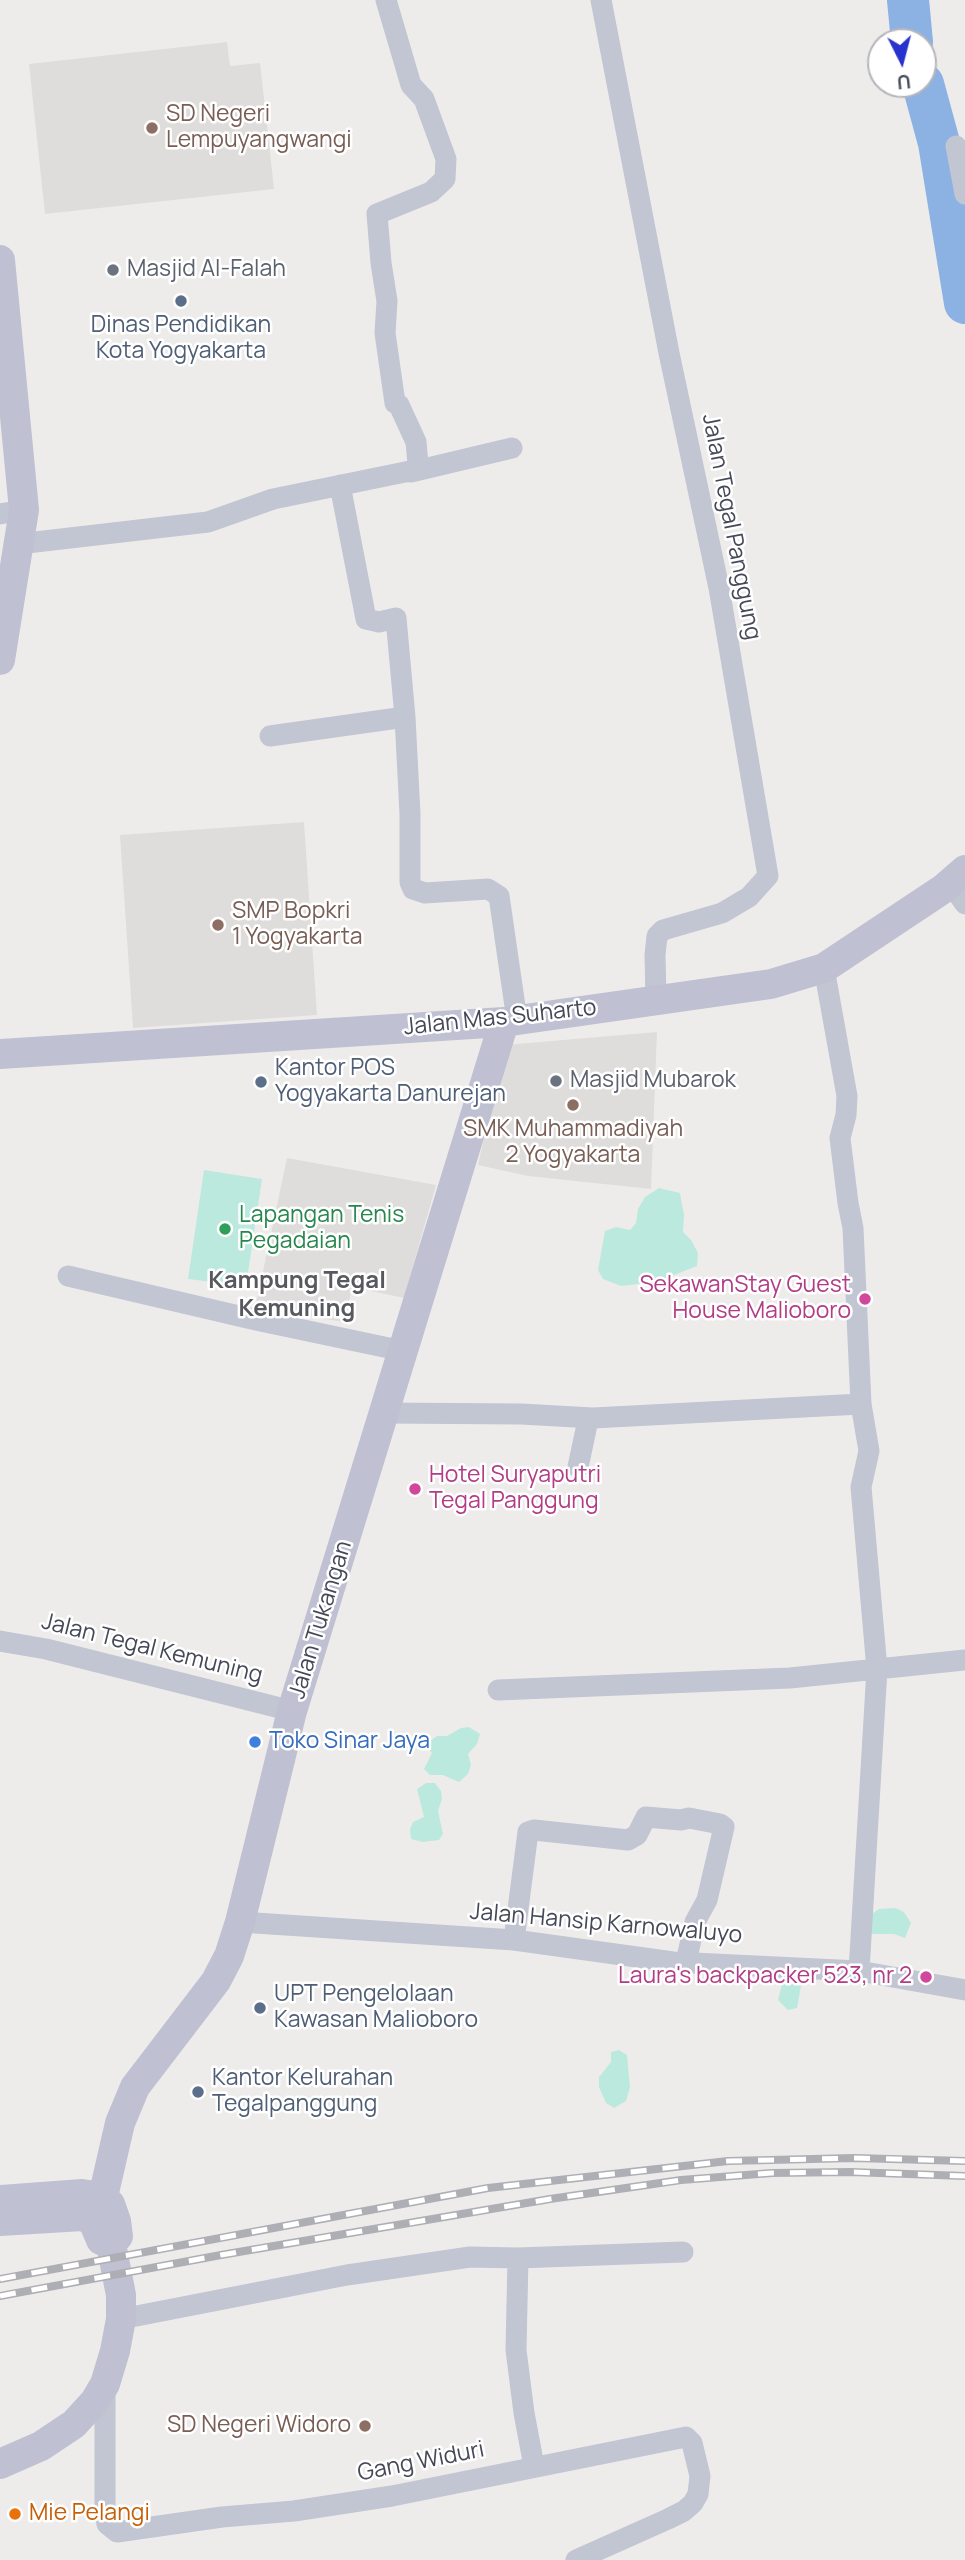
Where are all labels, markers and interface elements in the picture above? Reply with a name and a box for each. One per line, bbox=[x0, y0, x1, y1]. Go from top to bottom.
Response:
north arrow bbox=[867, 28, 937, 98]
text: U bbox=[896, 68, 912, 96]
place label: SD Negeri Lempuyangwangi bbox=[166, 101, 352, 155]
marker: SD Negeri Lempuyangwangi bbox=[144, 120, 160, 136]
place label: Masjid Al-Falah bbox=[127, 256, 286, 284]
marker: Masjid Al-Falah bbox=[105, 262, 121, 278]
marker: Dinas Pendidikan Kota Yogyakarta bbox=[173, 293, 189, 309]
place label: Dinas Pendidikan Kota Yogyakarta bbox=[91, 312, 271, 366]
street label: Jalan Tegal Panggung bbox=[696, 412, 766, 642]
place label: SMP Bopkri 1 Yogyakarta bbox=[232, 898, 363, 952]
marker: SMP Bopkri 1 Yogyakarta bbox=[210, 917, 226, 933]
street label: Jalan Mas Suharto bbox=[402, 994, 598, 1042]
place label: Kantor POS Yogyakarta Danurejan bbox=[275, 1055, 506, 1109]
place label: Masjid Mubarok bbox=[570, 1067, 736, 1095]
marker: Masjid Mubarok bbox=[548, 1073, 564, 1089]
marker: Kantor POS Yogyakarta Danurejan bbox=[253, 1074, 269, 1090]
marker: SMK Muhammadiyah 2 Yogyakarta bbox=[565, 1097, 581, 1113]
place label: SMK Muhammadiyah 2 Yogyakarta bbox=[463, 1116, 683, 1170]
place label: Lapangan Tenis Pegadaian bbox=[239, 1202, 404, 1256]
marker: Lapangan Tenis Pegadaian bbox=[217, 1221, 233, 1237]
district label: Kampung Tegal Kemuning bbox=[208, 1267, 386, 1323]
place label: SekawanStay Guest House Malioboro bbox=[639, 1272, 851, 1326]
marker: SekawanStay Guest House Malioboro bbox=[857, 1291, 873, 1307]
place label: Hotel Suryaputri Tegal Panggung bbox=[429, 1462, 601, 1516]
marker: Hotel Suryaputri Tegal Panggung bbox=[407, 1481, 423, 1497]
street label: Jalan Tukangan bbox=[284, 1538, 358, 1702]
street label: Jalan Tegal Kemuning bbox=[39, 1608, 265, 1690]
place label: Toko Sinar Jaya bbox=[269, 1728, 430, 1756]
marker: Toko Sinar Jaya bbox=[247, 1734, 263, 1750]
street label: Jalan Hansip Karnowaluyo bbox=[469, 1898, 743, 1950]
place label: Laura's backpacker 523, nr 2 bbox=[618, 1963, 912, 1991]
marker: Laura's backpacker 523, nr 2 bbox=[918, 1969, 934, 1985]
place label: UPT Pengelolaan Kawasan Malioboro bbox=[274, 1981, 478, 2035]
marker: UPT Pengelolaan Kawasan Malioboro bbox=[252, 2000, 268, 2016]
place label: Kantor Kelurahan Tegalpanggung bbox=[212, 2065, 393, 2119]
marker: Kantor Kelurahan Tegalpanggung bbox=[190, 2084, 206, 2100]
place label: SD Negeri Widoro bbox=[167, 2412, 351, 2440]
marker: SD Negeri Widoro bbox=[357, 2418, 373, 2434]
street label: Gang Widuri bbox=[355, 2436, 487, 2488]
place label: Mie Pelangi bbox=[29, 2500, 150, 2528]
marker: Mie Pelangi bbox=[7, 2506, 23, 2522]

